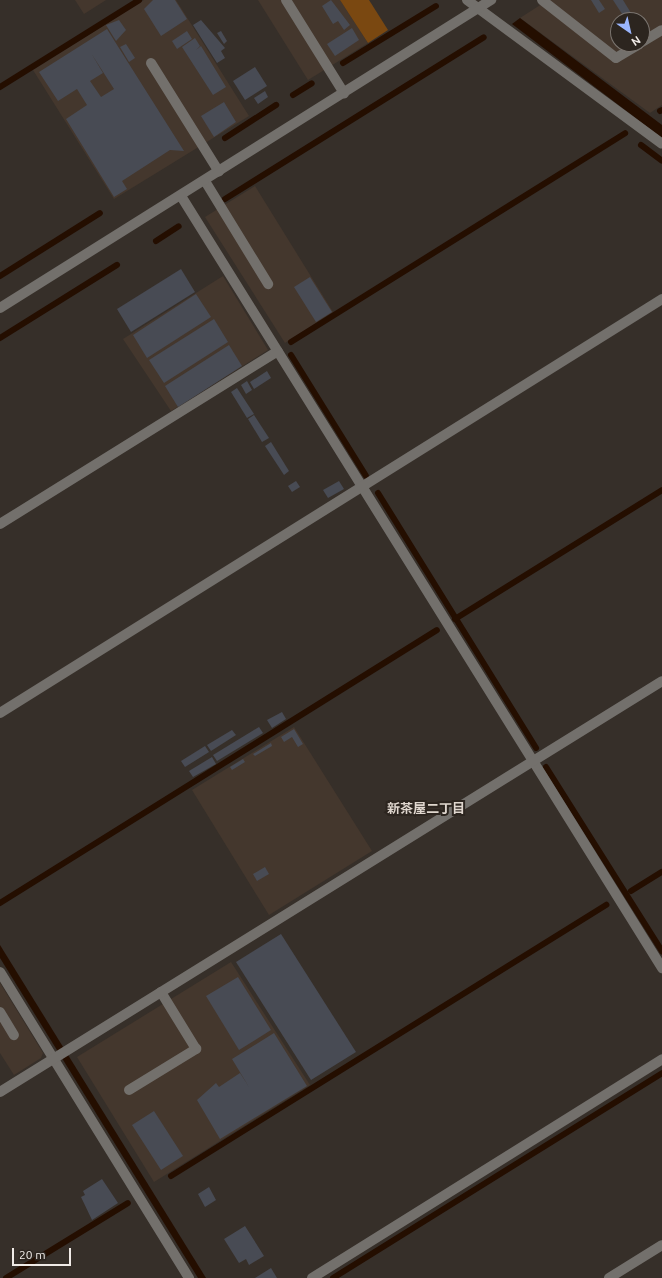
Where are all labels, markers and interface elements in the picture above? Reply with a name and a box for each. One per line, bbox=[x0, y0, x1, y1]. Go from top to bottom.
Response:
north arrow bbox=[610, 12, 650, 52]
text: N bbox=[629, 34, 643, 48]
district label: 新茶屋二丁目 bbox=[387, 800, 465, 816]
scale bar bbox=[14, 1240, 73, 1266]
text: 20 m bbox=[19, 1248, 46, 1261]

